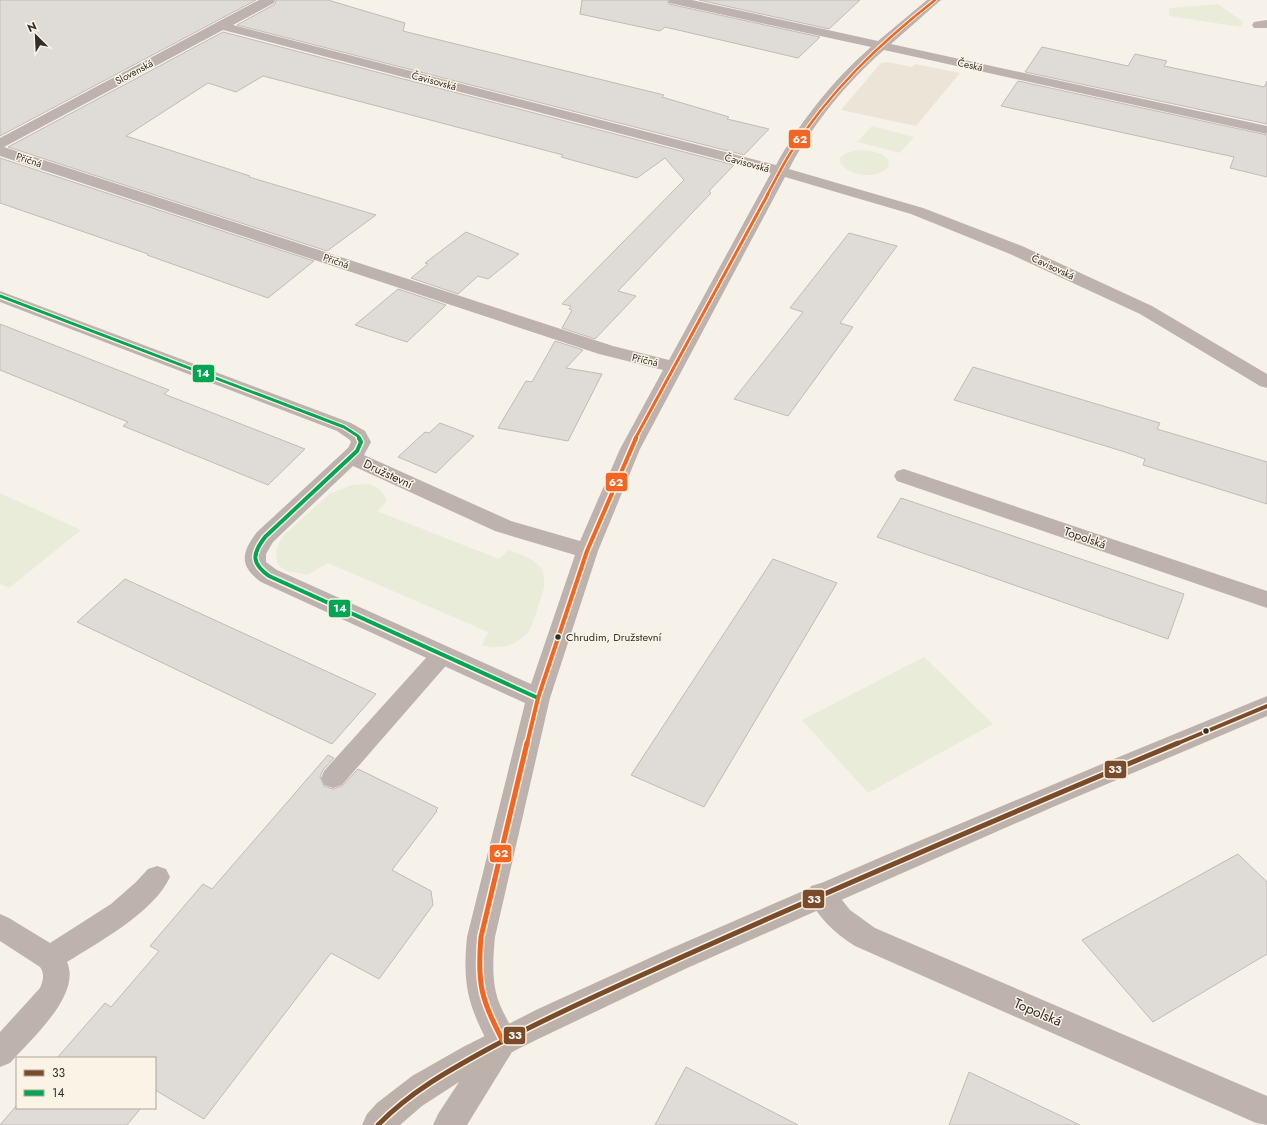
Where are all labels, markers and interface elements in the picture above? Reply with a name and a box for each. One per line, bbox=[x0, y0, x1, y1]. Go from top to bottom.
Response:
north arrow bbox=[16, 16, 56, 56]
text: N bbox=[25, 18, 39, 36]
street label: Česká bbox=[956, 55, 984, 75]
street label: Slovenská bbox=[112, 56, 156, 88]
street label: Čavisovská bbox=[410, 68, 458, 94]
line badge: 62 bbox=[788, 129, 811, 149]
text: 62 bbox=[793, 131, 807, 147]
street label: Příčná bbox=[14, 149, 44, 171]
street label: Čavisovská bbox=[723, 150, 771, 176]
street label: Příčná bbox=[321, 250, 351, 272]
street label: Čavisovská bbox=[1029, 251, 1077, 284]
street label: Příčná bbox=[631, 350, 660, 370]
line badge: 14 bbox=[192, 364, 215, 383]
text: 14 bbox=[196, 365, 210, 381]
street label: Družstevní bbox=[360, 455, 416, 494]
line badge: 62 bbox=[605, 472, 628, 492]
text: 62 bbox=[609, 474, 623, 490]
street label: Topolská bbox=[1062, 522, 1108, 554]
line badge: 14 bbox=[328, 599, 351, 618]
text: 14 bbox=[333, 600, 347, 616]
place label: Chrudim, Družstevní bbox=[566, 629, 663, 645]
marker: Chrudim, Družstevní bbox=[553, 632, 563, 642]
unlabelled marker bbox=[1201, 726, 1211, 736]
line badge: 33 bbox=[1104, 760, 1127, 779]
text: 33 bbox=[1108, 761, 1122, 777]
line badge: 62 bbox=[489, 844, 512, 863]
text: 62 bbox=[494, 845, 508, 861]
line badge: 33 bbox=[802, 889, 825, 909]
text: 33 bbox=[807, 891, 821, 907]
street label: Topolská bbox=[1011, 993, 1065, 1031]
line badge: 33 bbox=[503, 1026, 526, 1045]
text: 33 bbox=[508, 1027, 522, 1043]
legend bbox=[16, 1057, 156, 1109]
text: 33 bbox=[52, 1064, 66, 1082]
text: 14 bbox=[52, 1084, 64, 1102]

